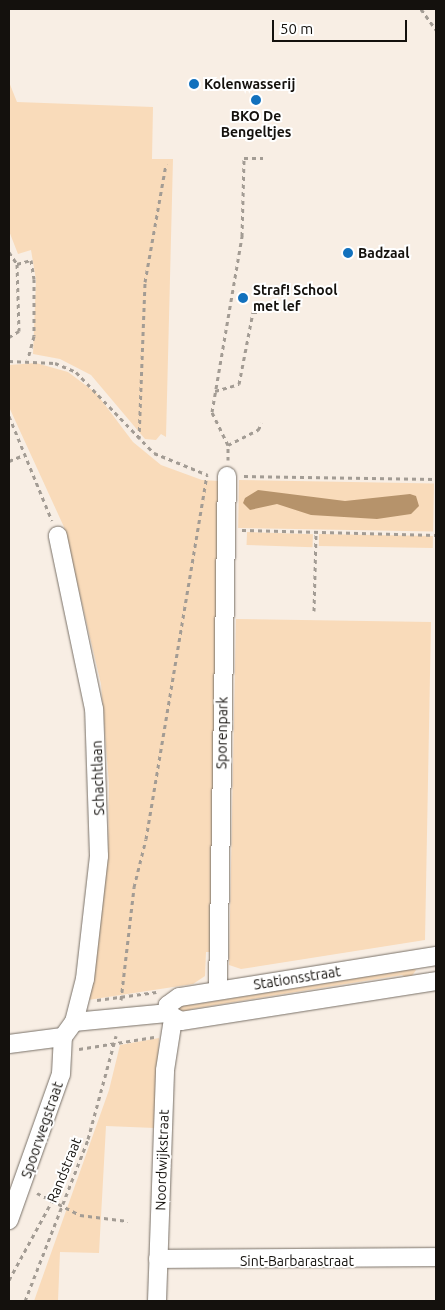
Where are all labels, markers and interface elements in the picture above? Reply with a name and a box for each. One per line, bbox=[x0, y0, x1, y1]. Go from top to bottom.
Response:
scale bar bbox=[275, 10, 410, 42]
text: 50 m bbox=[280, 20, 313, 37]
place label: Kolenwasserij bbox=[204, 76, 295, 92]
marker: Kolenwasserij bbox=[188, 78, 200, 90]
marker: BKO De Bengeltjes bbox=[250, 94, 262, 106]
place label: BKO De Bengeltjes bbox=[221, 108, 291, 140]
place label: Badzaal bbox=[358, 245, 409, 261]
marker: Badzaal bbox=[342, 247, 354, 259]
place label: Straf! School met lef bbox=[253, 282, 337, 314]
marker: Straf! School met lef bbox=[237, 292, 249, 304]
street label: Sporenpark bbox=[213, 697, 231, 769]
street label: Schachtlaan bbox=[88, 740, 108, 816]
street label: Stationsstraat bbox=[252, 963, 342, 993]
street label: Spoorwegstraat bbox=[18, 1080, 66, 1180]
street label: Noordwijkstraat bbox=[152, 1109, 172, 1211]
street label: Randstraat bbox=[43, 1135, 85, 1205]
street label: Sint-Barbarastraat bbox=[240, 1253, 354, 1269]

